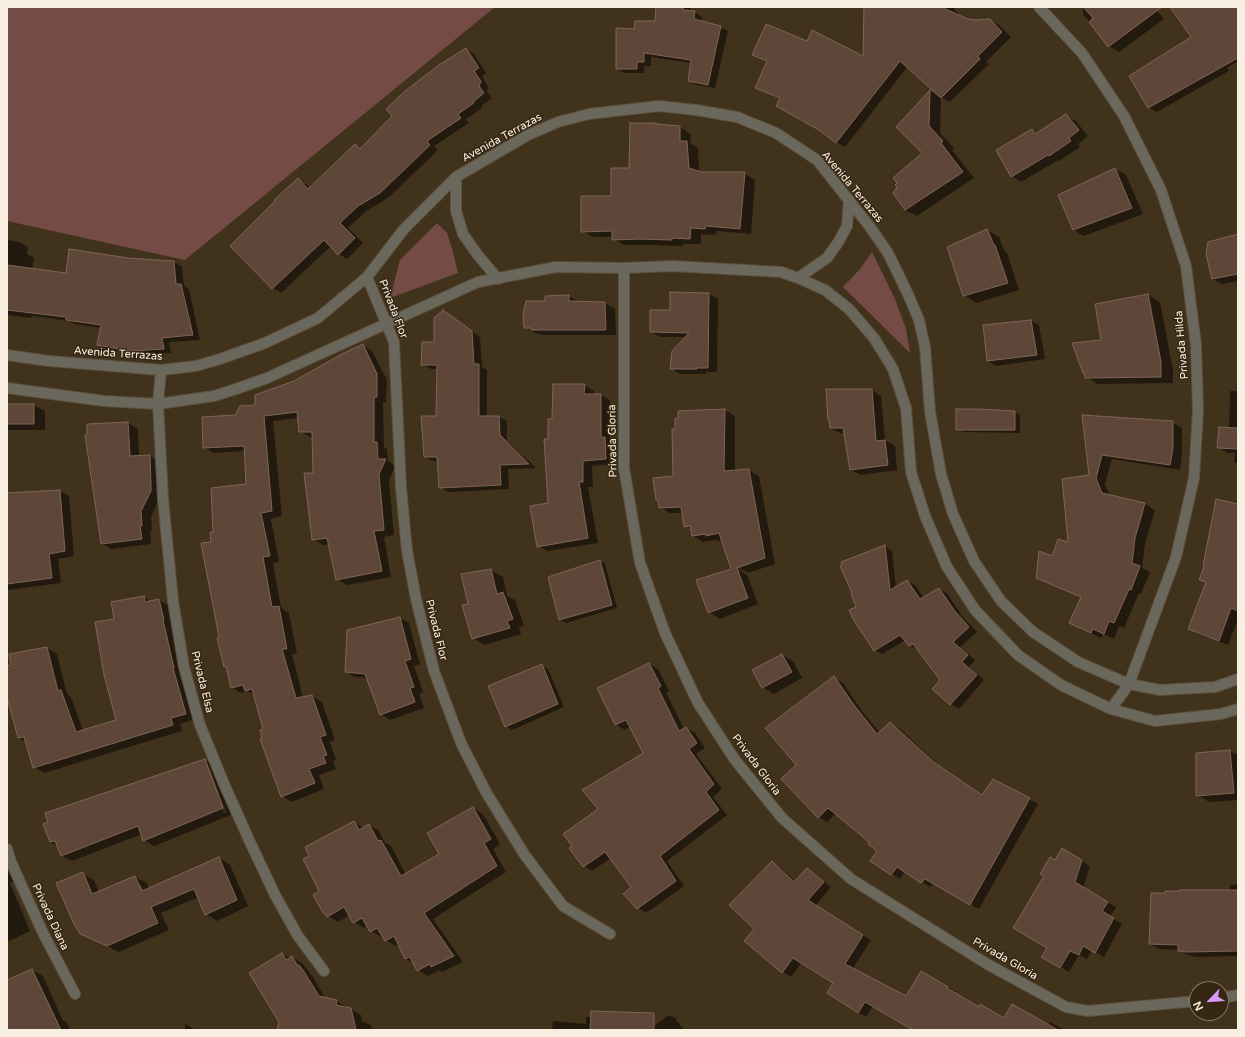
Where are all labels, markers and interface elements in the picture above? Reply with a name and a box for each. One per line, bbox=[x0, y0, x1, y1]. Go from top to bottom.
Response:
street label: Avenida Terrazas bbox=[460, 111, 544, 165]
street label: Avenida Terrazas bbox=[818, 149, 886, 225]
street label: Privada Flor bbox=[376, 277, 410, 341]
street label: Privada Hilda bbox=[1172, 310, 1192, 380]
street label: Avenida Terrazas bbox=[73, 344, 163, 364]
street label: Privada Gloria bbox=[606, 404, 620, 478]
street label: Privada Flor bbox=[422, 598, 450, 662]
street label: Privada Elsa bbox=[188, 650, 216, 714]
street label: Privada Gloria bbox=[729, 732, 783, 798]
street label: Privada Diana bbox=[29, 882, 71, 952]
street label: Privada Gloria bbox=[970, 935, 1040, 983]
north arrow bbox=[1189, 981, 1229, 1021]
text: N bbox=[1191, 999, 1206, 1013]

